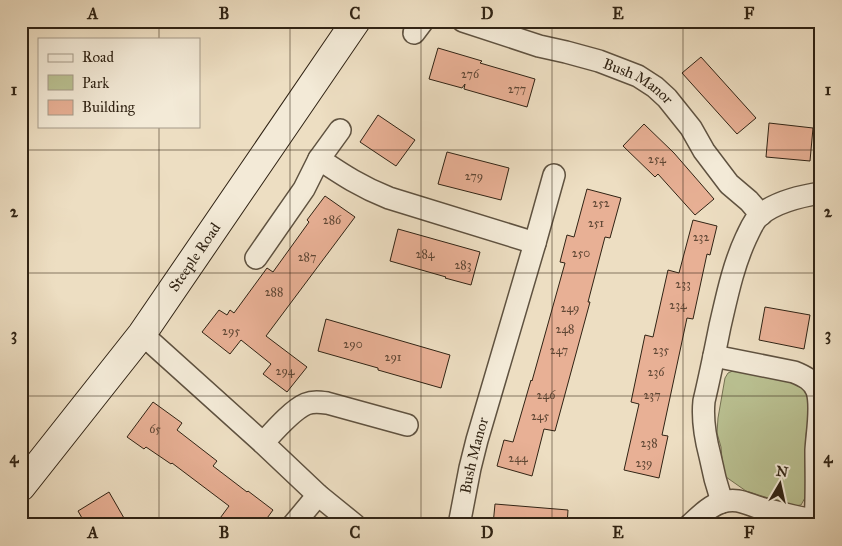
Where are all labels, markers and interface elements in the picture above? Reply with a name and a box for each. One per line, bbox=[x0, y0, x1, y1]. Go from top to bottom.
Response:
text: A bbox=[87, 4, 99, 23]
text: B bbox=[219, 4, 229, 23]
text: C bbox=[350, 4, 361, 23]
text: D bbox=[481, 4, 494, 23]
text: E bbox=[612, 4, 624, 23]
text: F bbox=[744, 4, 755, 23]
legend bbox=[38, 38, 200, 128]
text: Road bbox=[82, 48, 114, 66]
street label: Bush Manor bbox=[600, 54, 677, 108]
house number: 276 bbox=[461, 67, 480, 81]
text: Park bbox=[82, 74, 109, 92]
text: 1 bbox=[11, 80, 18, 99]
text: 1 bbox=[825, 80, 832, 99]
house number: 277 bbox=[508, 82, 526, 96]
text: Building bbox=[82, 98, 136, 116]
house number: 254 bbox=[648, 152, 666, 166]
house number: 279 bbox=[465, 169, 483, 183]
house number: 252 bbox=[592, 196, 610, 210]
text: 2 bbox=[10, 202, 19, 221]
text: 2 bbox=[824, 202, 833, 221]
house number: 286 bbox=[323, 213, 342, 227]
house number: 251 bbox=[588, 216, 604, 230]
street label: Steeple Road bbox=[165, 219, 225, 295]
house number: 232 bbox=[693, 230, 709, 244]
house number: 250 bbox=[572, 246, 590, 260]
house number: 284 bbox=[416, 247, 435, 261]
house number: 287 bbox=[298, 250, 316, 264]
house number: 283 bbox=[454, 258, 472, 272]
house number: 233 bbox=[675, 277, 691, 291]
house number: 288 bbox=[265, 285, 283, 299]
house number: 234 bbox=[669, 298, 687, 312]
house number: 249 bbox=[560, 301, 580, 315]
house number: 248 bbox=[556, 322, 574, 336]
house number: 295 bbox=[222, 324, 240, 338]
text: 3 bbox=[11, 325, 17, 345]
text: 3 bbox=[825, 325, 831, 345]
house number: 290 bbox=[343, 337, 363, 351]
house number: 247 bbox=[550, 343, 568, 357]
house number: 235 bbox=[653, 343, 670, 357]
house number: 291 bbox=[384, 350, 402, 364]
house number: 294 bbox=[275, 364, 295, 378]
house number: 236 bbox=[648, 365, 665, 379]
house number: 246 bbox=[537, 388, 556, 402]
house number: 237 bbox=[643, 388, 661, 402]
house number: 245 bbox=[531, 409, 550, 423]
street label: Bush Manor bbox=[456, 415, 492, 495]
house number: 65 bbox=[149, 422, 161, 436]
house number: 238 bbox=[640, 436, 658, 450]
text: 4 bbox=[10, 448, 20, 468]
text: 4 bbox=[824, 448, 834, 468]
house number: 244 bbox=[508, 451, 528, 465]
house number: 239 bbox=[635, 456, 653, 470]
north arrow bbox=[754, 458, 804, 508]
text: N bbox=[775, 462, 789, 481]
text: A bbox=[87, 523, 99, 542]
text: B bbox=[219, 523, 229, 542]
text: C bbox=[350, 523, 361, 542]
text: D bbox=[481, 523, 494, 542]
text: E bbox=[612, 523, 624, 542]
text: F bbox=[744, 523, 755, 542]

